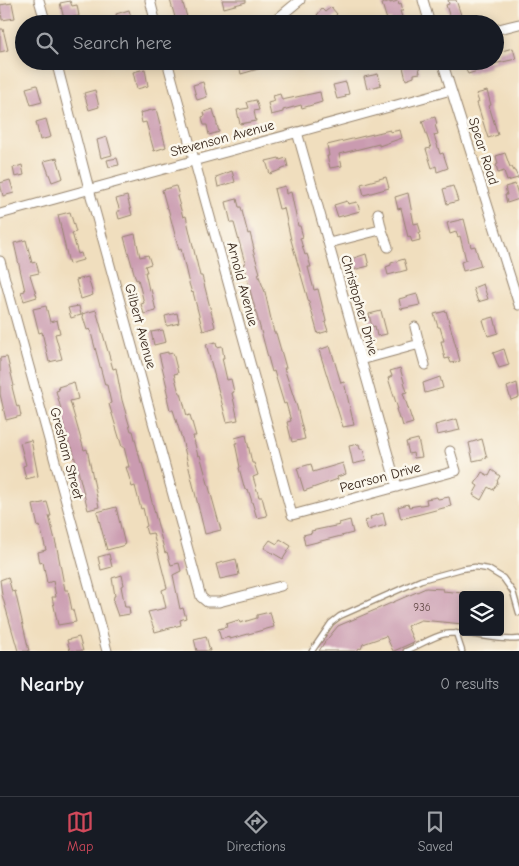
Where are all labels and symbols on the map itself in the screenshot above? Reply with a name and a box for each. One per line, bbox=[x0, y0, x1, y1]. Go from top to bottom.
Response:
street label: Spear Road bbox=[465, 115, 502, 187]
street label: Stevenson Avenue bbox=[168, 116, 276, 161]
street label: Arnold Avenue bbox=[223, 240, 262, 328]
street label: Christopher Drive bbox=[337, 253, 382, 357]
street label: Gilbert Avenue bbox=[121, 282, 160, 371]
street label: Gresham Street bbox=[46, 405, 87, 502]
street label: Pearson Drive bbox=[338, 459, 422, 496]
house number: 936 bbox=[413, 601, 431, 614]

